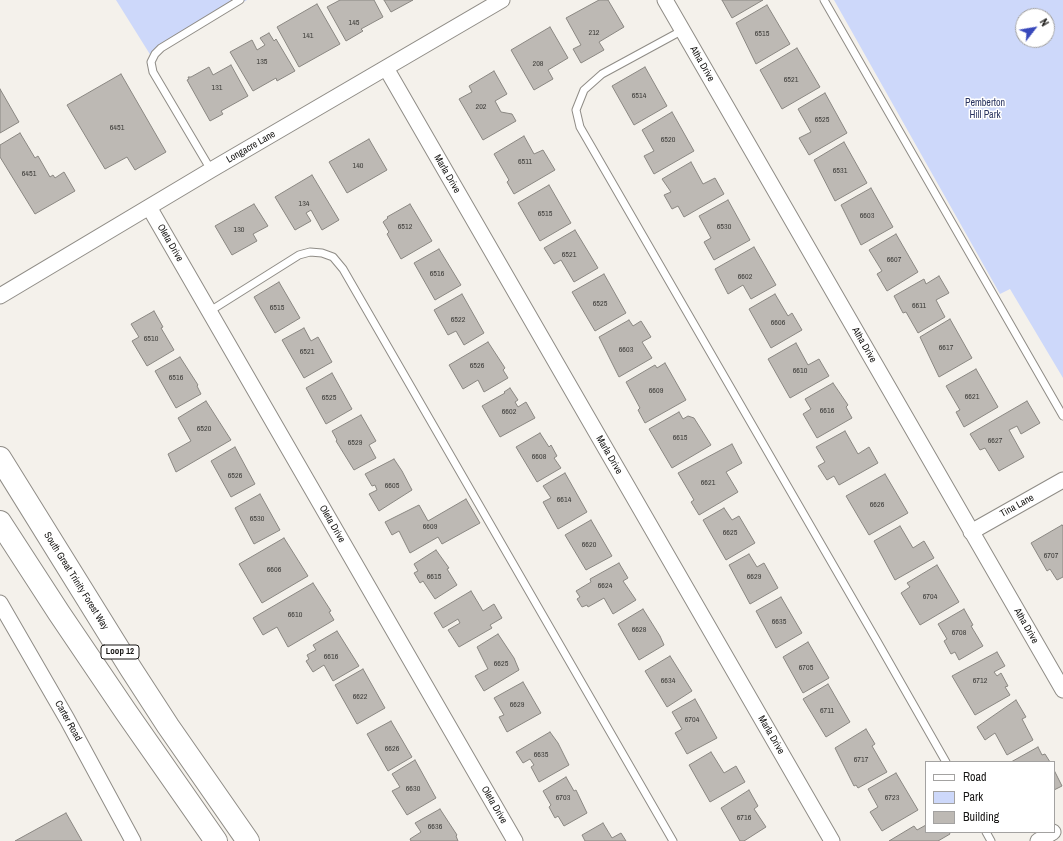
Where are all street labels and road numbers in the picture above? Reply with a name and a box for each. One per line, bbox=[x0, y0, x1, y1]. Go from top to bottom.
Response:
street label: Atha Drive bbox=[687, 44, 717, 84]
street label: Longacre Lane bbox=[224, 128, 278, 166]
street label: Marla Drive bbox=[431, 153, 463, 195]
street label: Oleta Drive bbox=[154, 222, 186, 264]
street label: Atha Drive bbox=[849, 325, 879, 365]
street label: Marla Drive bbox=[593, 434, 625, 476]
street label: Tina Lane bbox=[998, 492, 1036, 520]
street label: Oleta Drive bbox=[316, 503, 348, 545]
street label: South Great Trinity Forest Way bbox=[41, 530, 111, 632]
street label: Atha Drive bbox=[1011, 606, 1041, 646]
road number: Loop 12 bbox=[101, 645, 139, 659]
street label: Carter Road bbox=[52, 699, 84, 743]
street label: Marla Drive bbox=[755, 714, 787, 756]
street label: Oleta Drive bbox=[478, 784, 510, 826]

